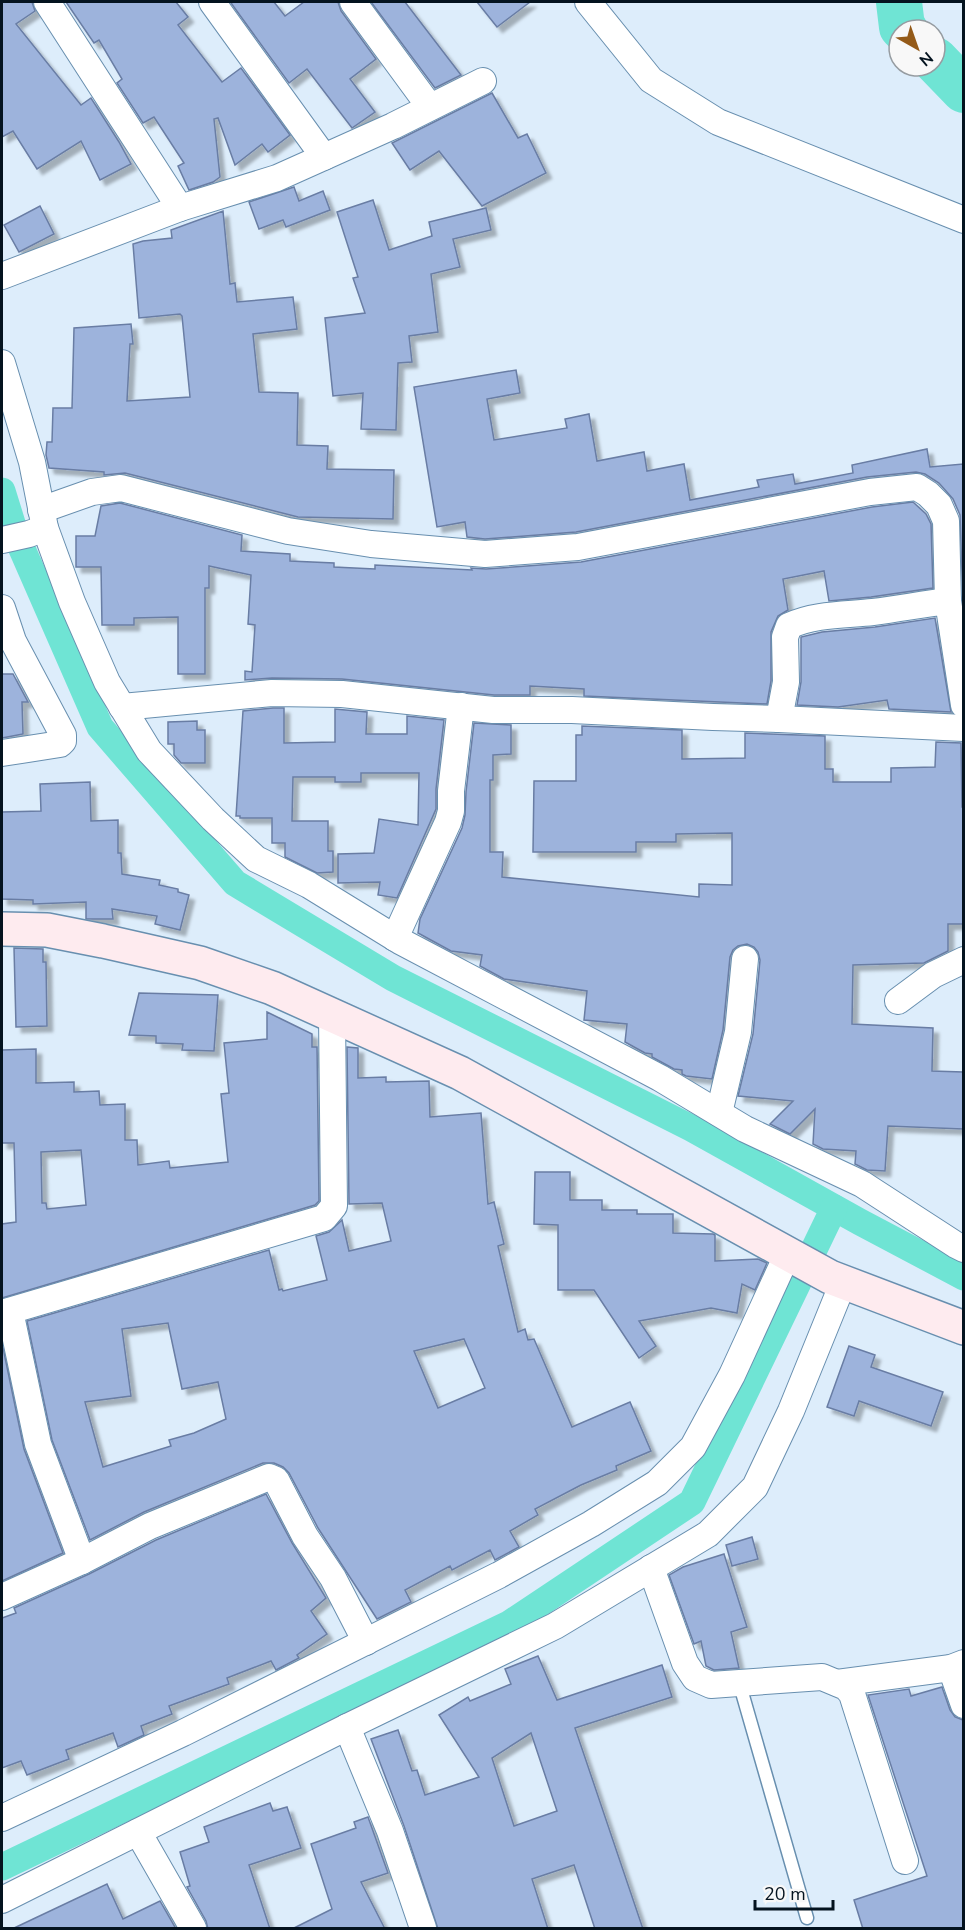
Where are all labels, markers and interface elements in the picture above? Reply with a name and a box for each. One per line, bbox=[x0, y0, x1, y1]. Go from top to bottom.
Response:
north arrow bbox=[887, 18, 947, 78]
text: N bbox=[914, 46, 938, 71]
scale bar bbox=[755, 1873, 833, 1911]
text: 20 m bbox=[764, 1882, 806, 1906]

